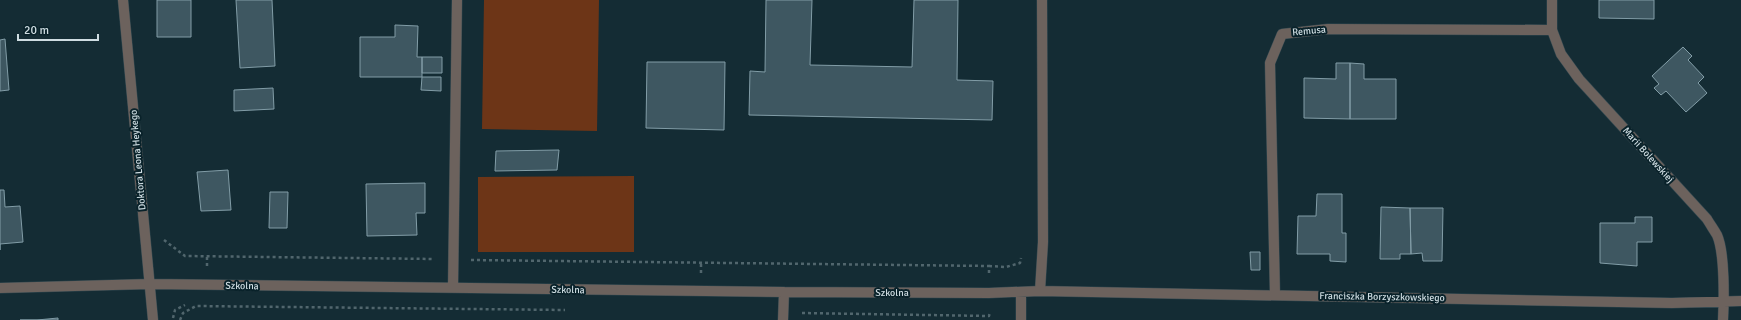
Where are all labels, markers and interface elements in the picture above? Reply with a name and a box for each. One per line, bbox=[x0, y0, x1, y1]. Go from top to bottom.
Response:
scale bar bbox=[18, 16, 98, 42]
text: 20 m bbox=[24, 23, 49, 38]
street label: Remusa bbox=[1292, 24, 1326, 38]
street label: Doktora Leona Heykego bbox=[128, 109, 148, 211]
street label: Marii Bolewskiej bbox=[1620, 125, 1676, 185]
street label: Szkolna bbox=[225, 280, 259, 292]
street label: Szkolna bbox=[551, 284, 585, 296]
street label: Szkolna bbox=[875, 287, 909, 299]
street label: Franciszka Borzyszkowskiego bbox=[1319, 290, 1445, 304]

